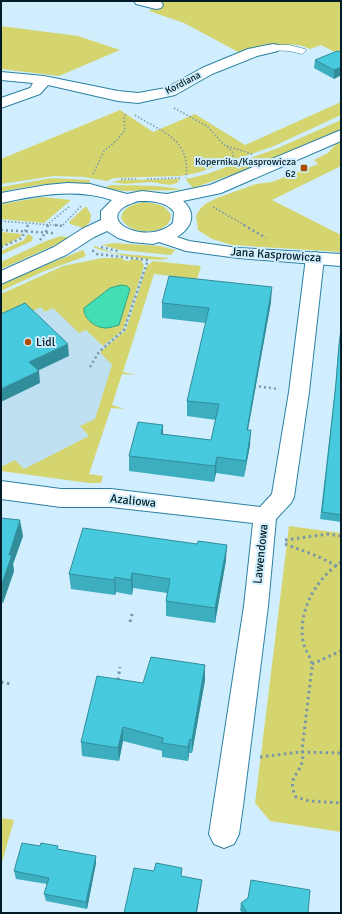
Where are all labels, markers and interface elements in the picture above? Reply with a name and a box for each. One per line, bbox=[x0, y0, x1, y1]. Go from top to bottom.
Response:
street label: Kordiana bbox=[163, 69, 203, 97]
place label: Kopernika/Kasprowicza 62 bbox=[195, 156, 296, 180]
marker: Kopernika/Kasprowicza 62 bbox=[299, 163, 309, 173]
street label: Jana Kasprowicza bbox=[230, 244, 322, 266]
place label: Lidl bbox=[36, 335, 56, 350]
marker: Lidl bbox=[23, 337, 33, 347]
street label: Azaliowa bbox=[109, 491, 157, 511]
street label: Lawendowa bbox=[250, 523, 272, 585]

